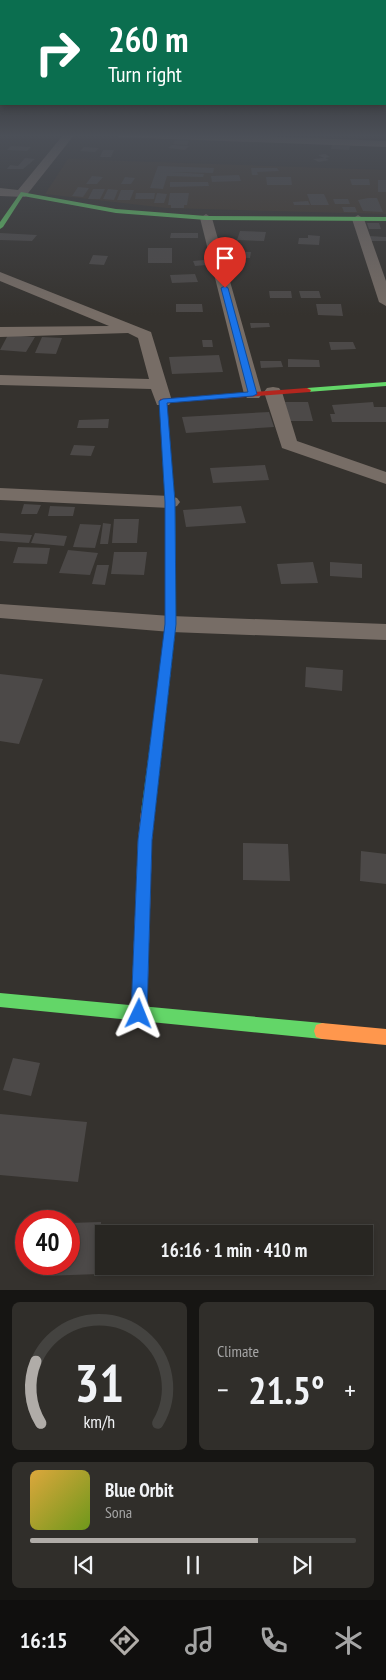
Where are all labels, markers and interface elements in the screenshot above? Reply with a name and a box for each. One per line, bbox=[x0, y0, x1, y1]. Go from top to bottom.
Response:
text: 260 m bbox=[108, 16, 189, 62]
icon: right bbox=[25, 20, 90, 85]
text: Turn right bbox=[108, 60, 182, 88]
pin bbox=[204, 237, 246, 288]
icon: arrive bbox=[211, 244, 239, 272]
position arrow bbox=[112, 987, 164, 1039]
speed limit sign: 40 bbox=[15, 1210, 80, 1275]
text: 16:16 · 1 min · 410 m bbox=[161, 1238, 307, 1262]
text: Climate bbox=[217, 1341, 259, 1361]
text: 31 bbox=[75, 1349, 124, 1416]
text: 21.5° bbox=[248, 1365, 325, 1414]
text: − bbox=[217, 1371, 229, 1408]
text: + bbox=[344, 1371, 356, 1408]
text: km/h bbox=[84, 1410, 115, 1433]
text: Blue Orbit bbox=[105, 1478, 174, 1502]
text: Sona bbox=[105, 1502, 132, 1522]
icon: previous bbox=[70, 1551, 98, 1579]
icon: pause bbox=[179, 1551, 207, 1579]
icon: next bbox=[288, 1551, 316, 1579]
icon: directions bbox=[107, 1623, 142, 1658]
icon: music bbox=[182, 1623, 217, 1658]
icon: phone bbox=[256, 1623, 291, 1658]
icon: climate bbox=[331, 1623, 366, 1658]
text: 16:15 bbox=[20, 1626, 67, 1654]

